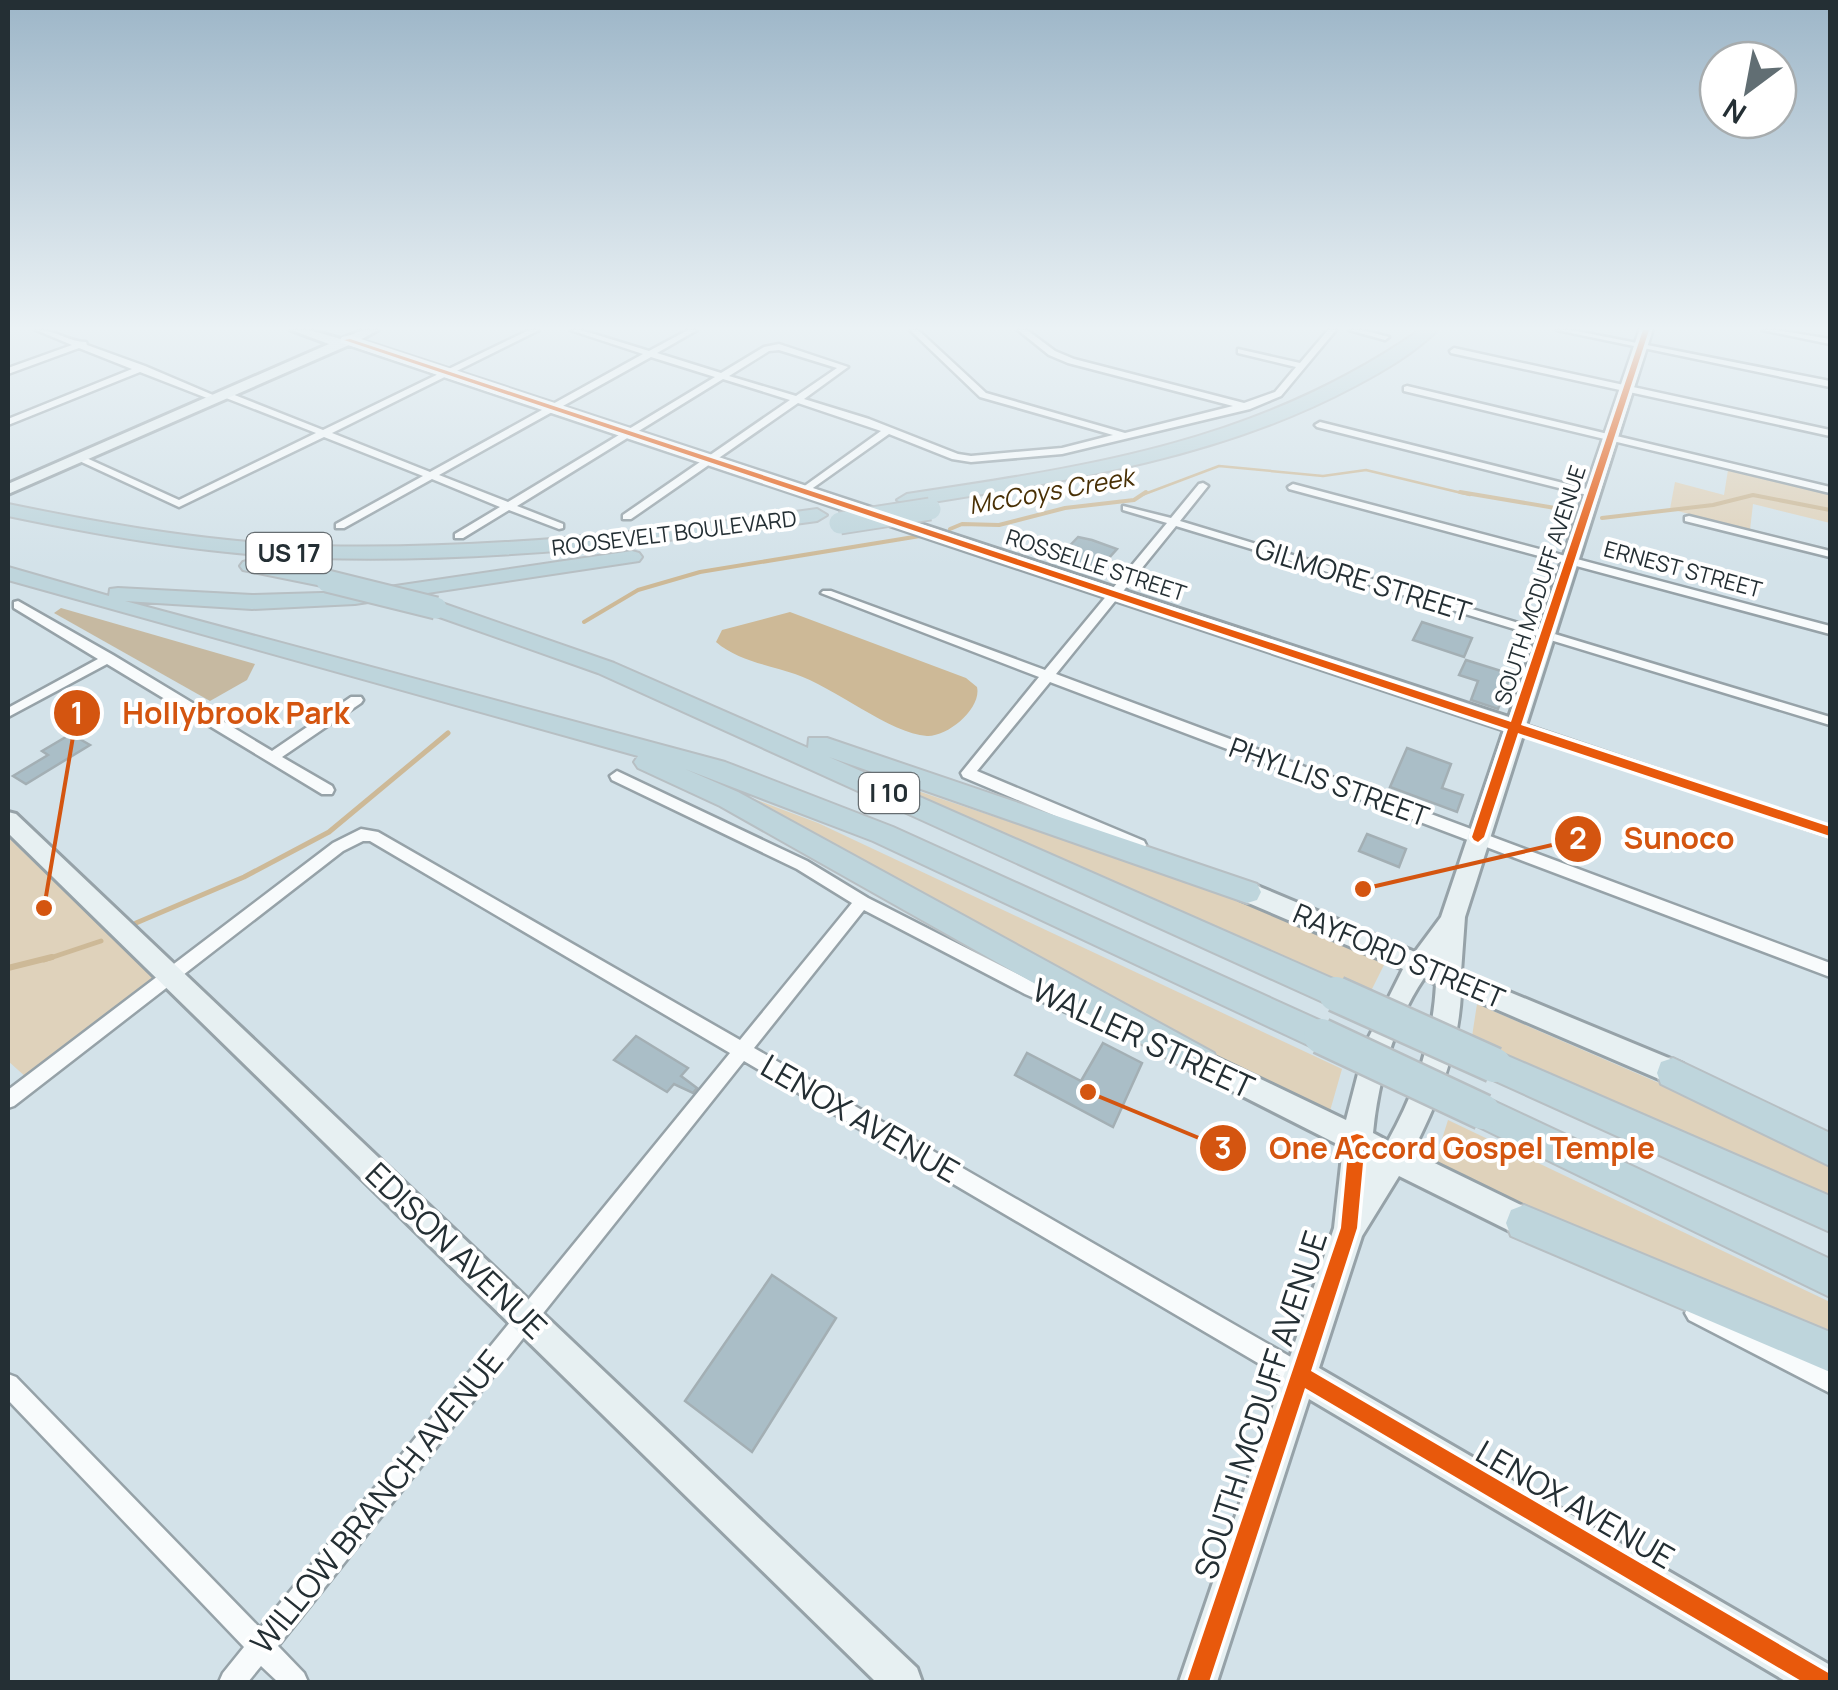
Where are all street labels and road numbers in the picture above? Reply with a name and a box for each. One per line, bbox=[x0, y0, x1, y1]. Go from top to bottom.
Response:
street label: SOUTH MCDUFF AVENUE bbox=[1487, 462, 1593, 708]
street label: ROOSEVELT BOULEVARD bbox=[550, 503, 798, 563]
street label: ROSSELLE STREET bbox=[1002, 522, 1190, 608]
street label: GILMORE STREET bbox=[1251, 528, 1476, 630]
road number: US 17 bbox=[246, 533, 332, 573]
street label: ERNEST STREET bbox=[1601, 533, 1765, 605]
street label: PHYLLIS STREET bbox=[1224, 727, 1435, 835]
road number: I 10 bbox=[859, 773, 919, 813]
street label: RAYFORD STREET bbox=[1288, 893, 1511, 1017]
street label: WALLER STREET bbox=[1025, 967, 1261, 1109]
street label: LENOX AVENUE bbox=[753, 1044, 968, 1193]
street label: EDISON AVENUE bbox=[356, 1152, 557, 1348]
street label: SOUTH MCDUFF AVENUE bbox=[1183, 1225, 1337, 1584]
street label: WILLOW BRANCH AVENUE bbox=[240, 1340, 513, 1663]
street label: LENOX AVENUE bbox=[1468, 1430, 1683, 1579]

